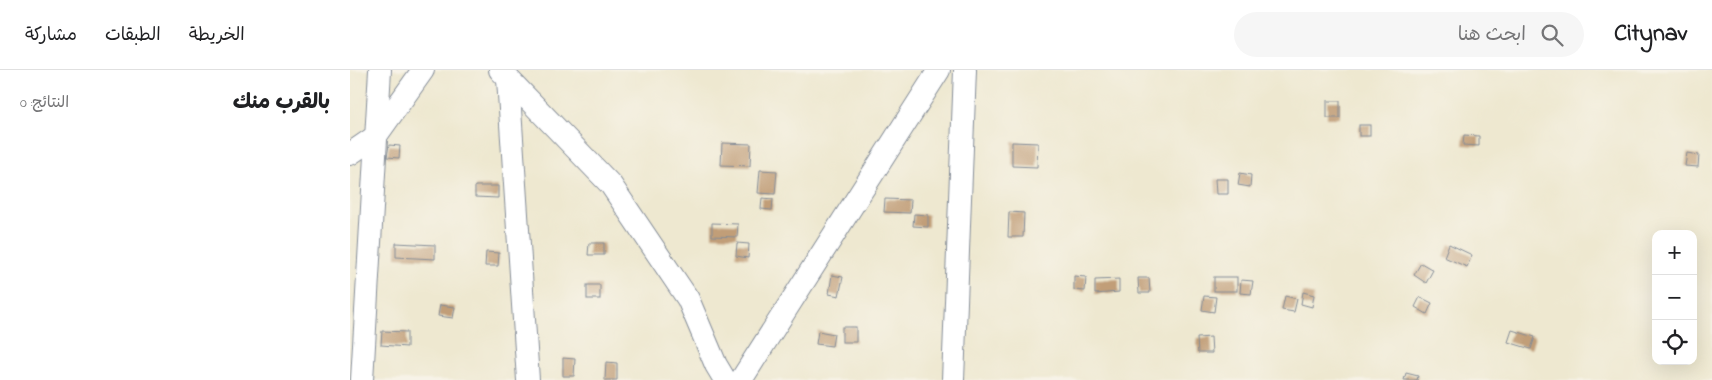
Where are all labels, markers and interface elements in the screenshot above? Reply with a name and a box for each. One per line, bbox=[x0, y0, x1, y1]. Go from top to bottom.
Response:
search box bbox=[1234, 12, 1584, 57]
text: Citynav bbox=[1614, 17, 1687, 52]
icon: search bbox=[1538, 21, 1566, 49]
text: ابحث هنا bbox=[1458, 22, 1526, 49]
text: مشاركة bbox=[25, 23, 77, 49]
text: الطبقات bbox=[105, 23, 161, 49]
text: الخريطة bbox=[189, 23, 245, 49]
text: بالقرب منك bbox=[233, 88, 330, 118]
text: النتائج: 0 bbox=[20, 91, 69, 115]
map controls bbox=[1652, 230, 1697, 365]
button: + bbox=[1652, 230, 1697, 275]
button: − bbox=[1652, 275, 1697, 320]
button: locate bbox=[1652, 320, 1697, 365]

